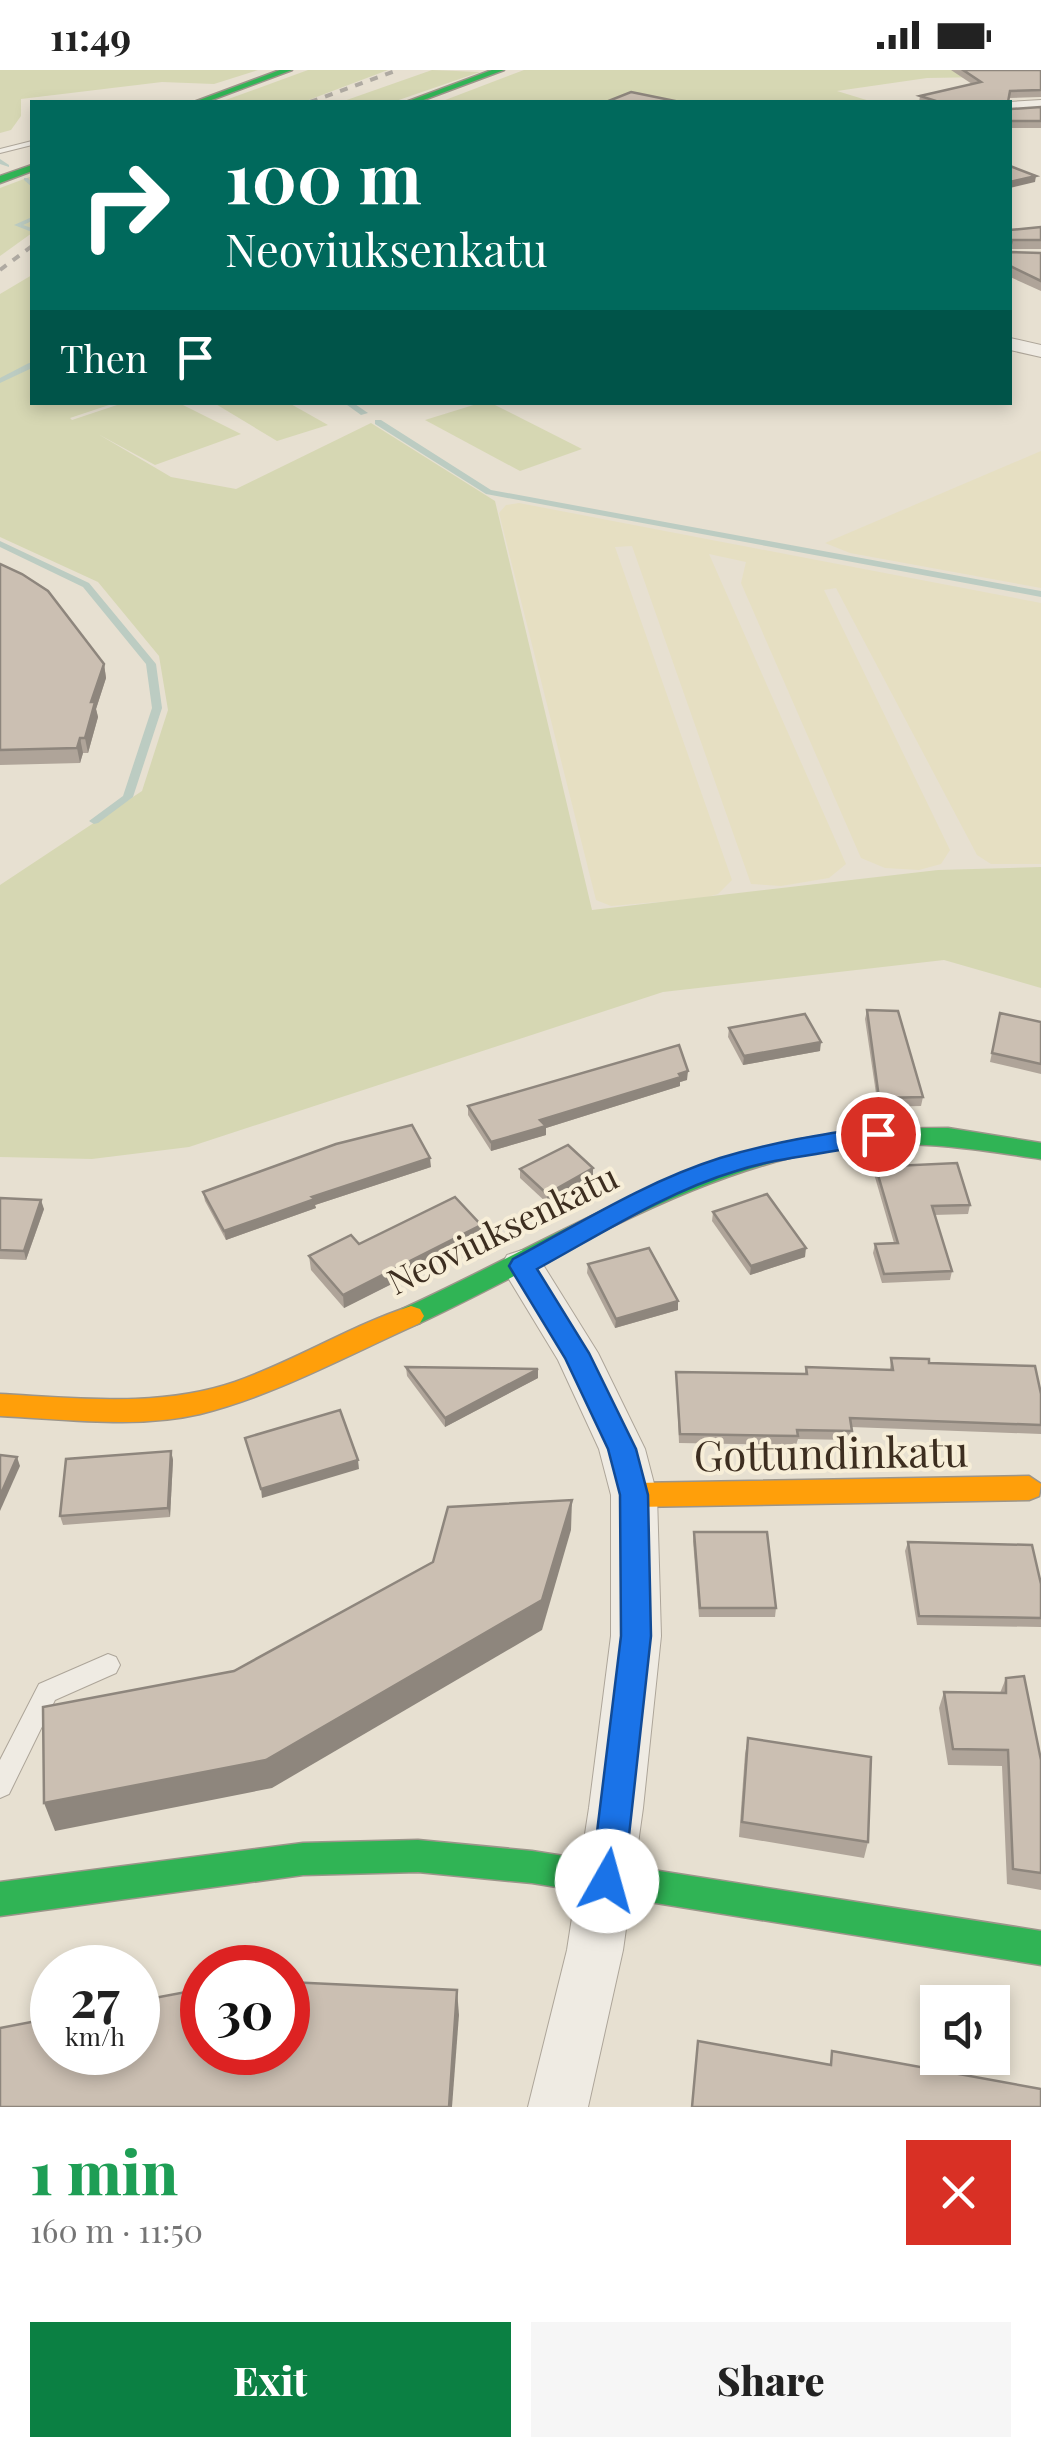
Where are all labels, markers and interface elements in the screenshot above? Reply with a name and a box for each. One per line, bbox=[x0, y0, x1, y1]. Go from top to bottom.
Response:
text: 11:49 bbox=[50, 10, 131, 61]
text: 100 m bbox=[225, 128, 422, 222]
icon: right bbox=[60, 140, 190, 270]
text: Neoviuksenkatu bbox=[225, 218, 548, 278]
icon: arrive bbox=[168, 330, 223, 385]
text: Then bbox=[60, 332, 148, 383]
pin bbox=[836, 1092, 921, 1177]
icon: arrive bbox=[851, 1107, 906, 1162]
street label: Neoviuksenkatu bbox=[379, 1152, 625, 1304]
street label: Gottundinkatu bbox=[693, 1422, 969, 1482]
position arrow bbox=[555, 1829, 659, 1933]
speed limit sign: 30 bbox=[180, 1945, 310, 2075]
text: 27 bbox=[71, 1964, 119, 2031]
map controls bbox=[920, 1985, 1010, 2075]
button: sound bbox=[920, 1985, 1010, 2075]
text: km/h bbox=[65, 2019, 125, 2052]
text: 1 min bbox=[30, 2130, 178, 2210]
button: close bbox=[906, 2140, 1011, 2245]
text: 160 m · 11:50 bbox=[30, 2208, 203, 2251]
button: Exit bbox=[30, 2322, 511, 2437]
button: Share bbox=[531, 2322, 1011, 2437]

